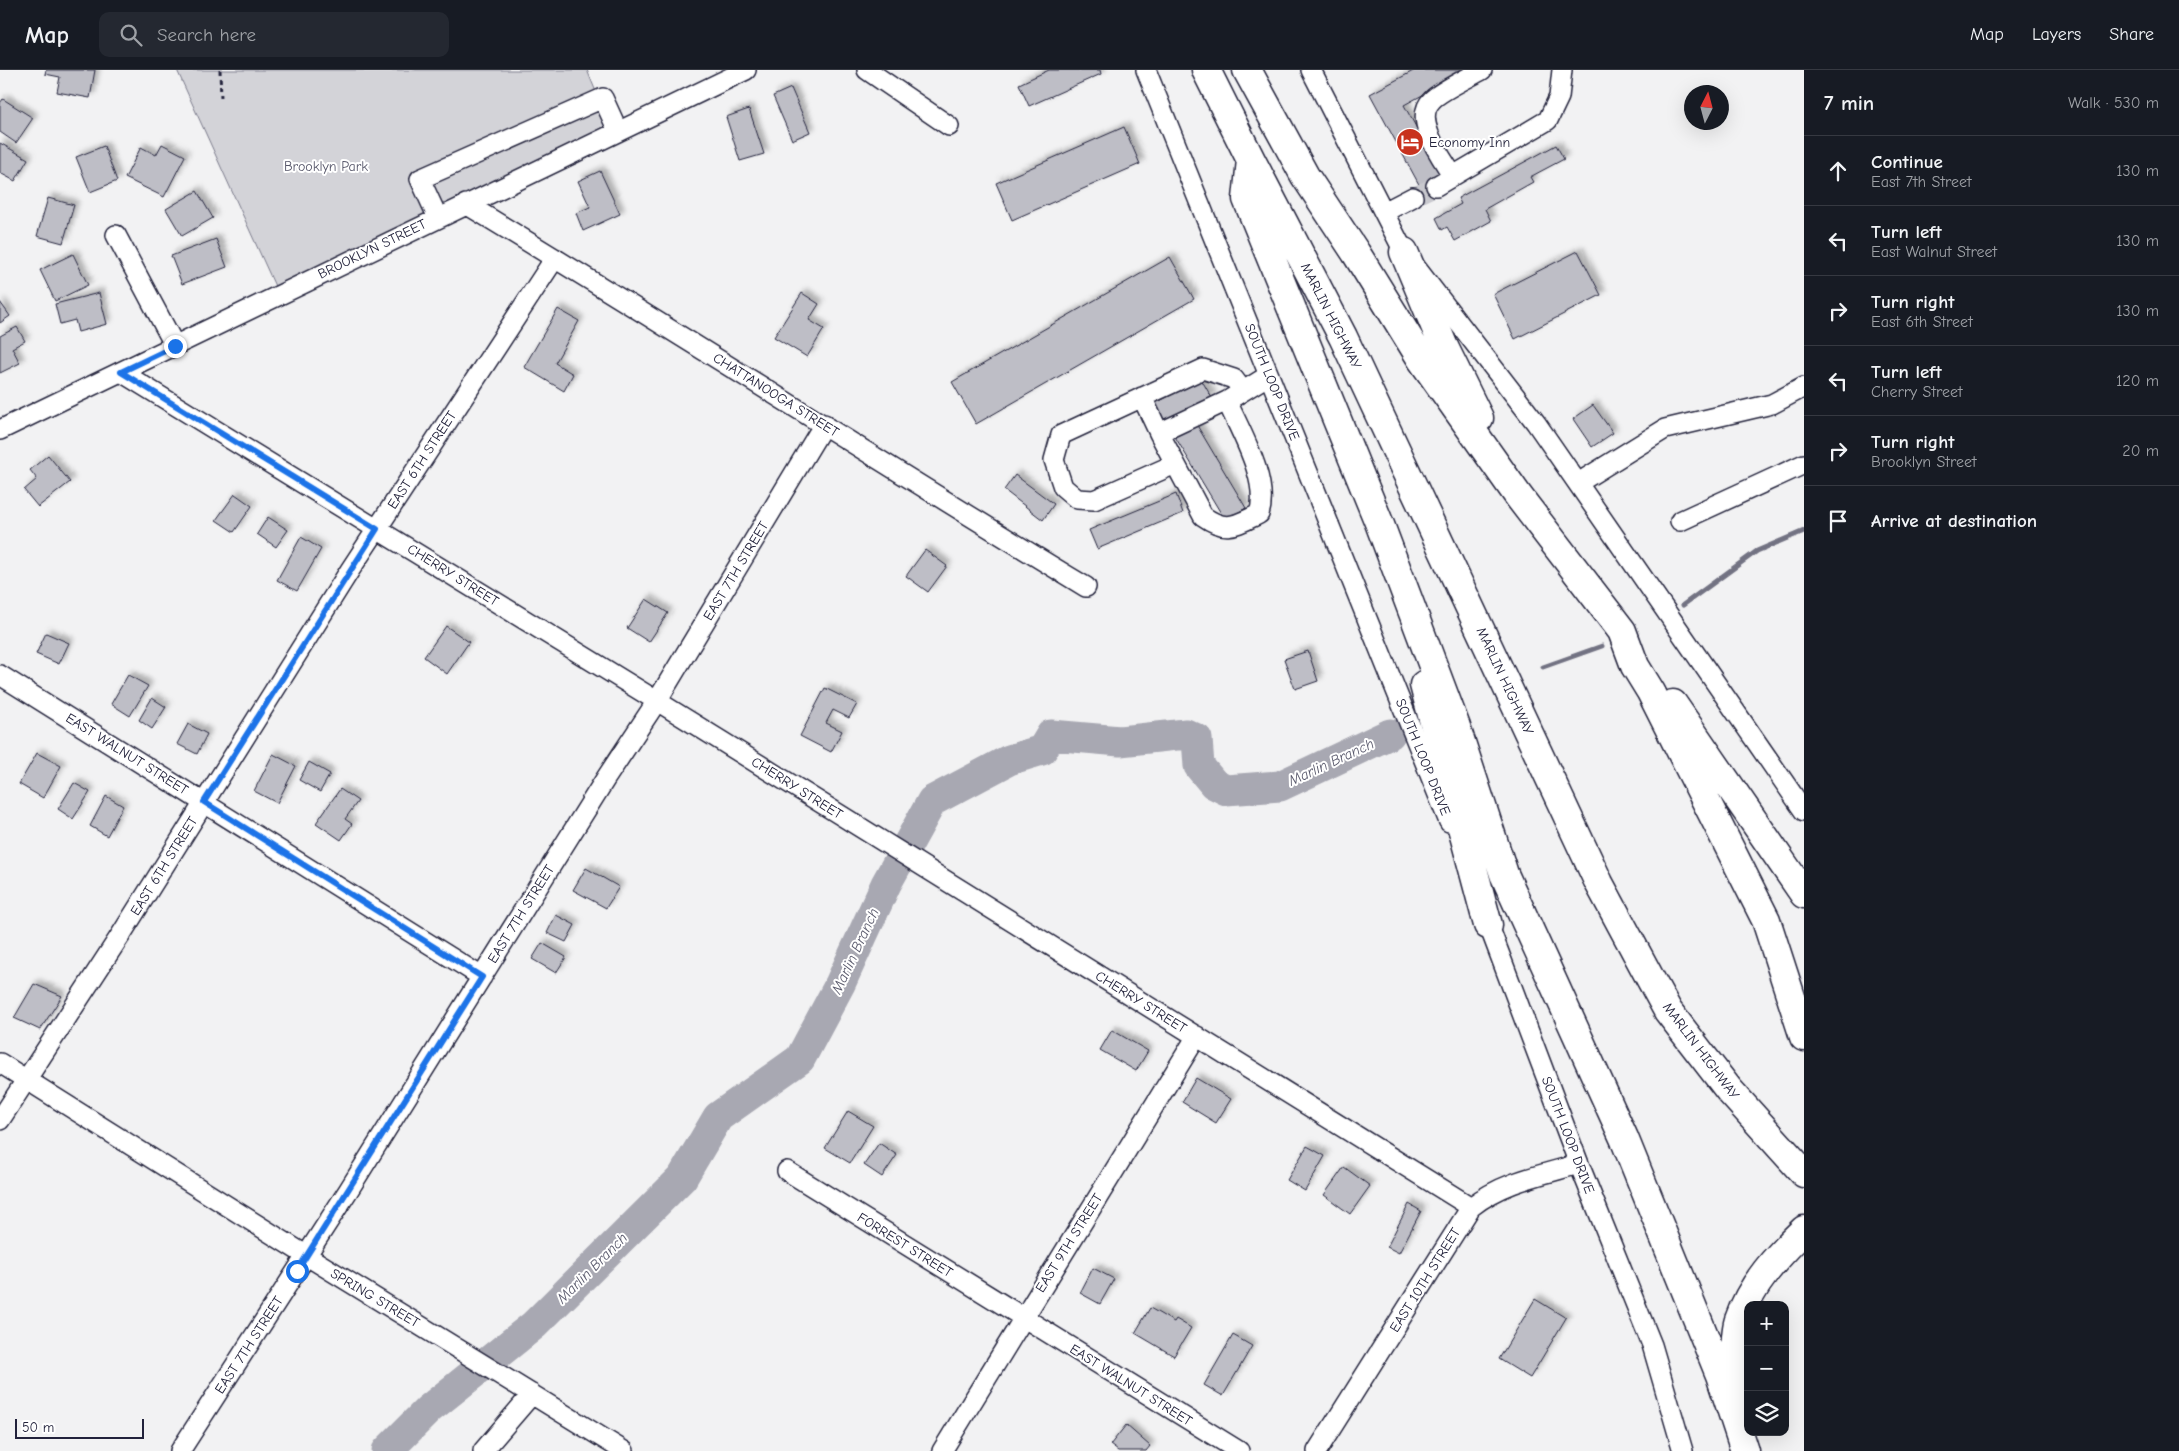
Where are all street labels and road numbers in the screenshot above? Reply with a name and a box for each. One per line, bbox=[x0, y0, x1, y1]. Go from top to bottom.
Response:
street label: BROOKLYN STREET bbox=[315, 215, 430, 283]
street label: MARLIN HIGHWAY bbox=[1297, 260, 1365, 373]
street label: SOUTH LOOP DRIVE bbox=[1241, 321, 1303, 443]
street label: CHATTANOOGA STREET bbox=[710, 349, 843, 441]
street label: EAST 6TH STREET bbox=[384, 407, 460, 512]
street label: EAST 7TH STREET bbox=[700, 518, 773, 624]
street label: CHERRY STREET bbox=[404, 540, 502, 610]
street label: MARLIN HIGHWAY bbox=[1473, 624, 1538, 738]
street label: SOUTH LOOP DRIVE bbox=[1392, 696, 1454, 818]
street label: EAST WALNUT STREET bbox=[63, 709, 192, 799]
street label: CHERRY STREET bbox=[748, 753, 846, 823]
street label: EAST 6TH STREET bbox=[127, 813, 202, 919]
street label: EAST 7TH STREET bbox=[484, 861, 558, 966]
street label: CHERRY STREET bbox=[1092, 967, 1190, 1037]
street label: MARLIN HIGHWAY bbox=[1659, 999, 1743, 1103]
street label: SOUTH LOOP DRIVE bbox=[1538, 1074, 1598, 1196]
street label: EAST 9TH STREET bbox=[1032, 1190, 1107, 1296]
street label: FORREST STREET bbox=[854, 1209, 956, 1281]
street label: EAST 10TH STREET bbox=[1386, 1224, 1464, 1335]
street label: SPRING STREET bbox=[327, 1265, 423, 1332]
street label: EAST 7TH STREET bbox=[211, 1293, 287, 1397]
street label: EAST WALNUT STREET bbox=[1067, 1340, 1196, 1430]

